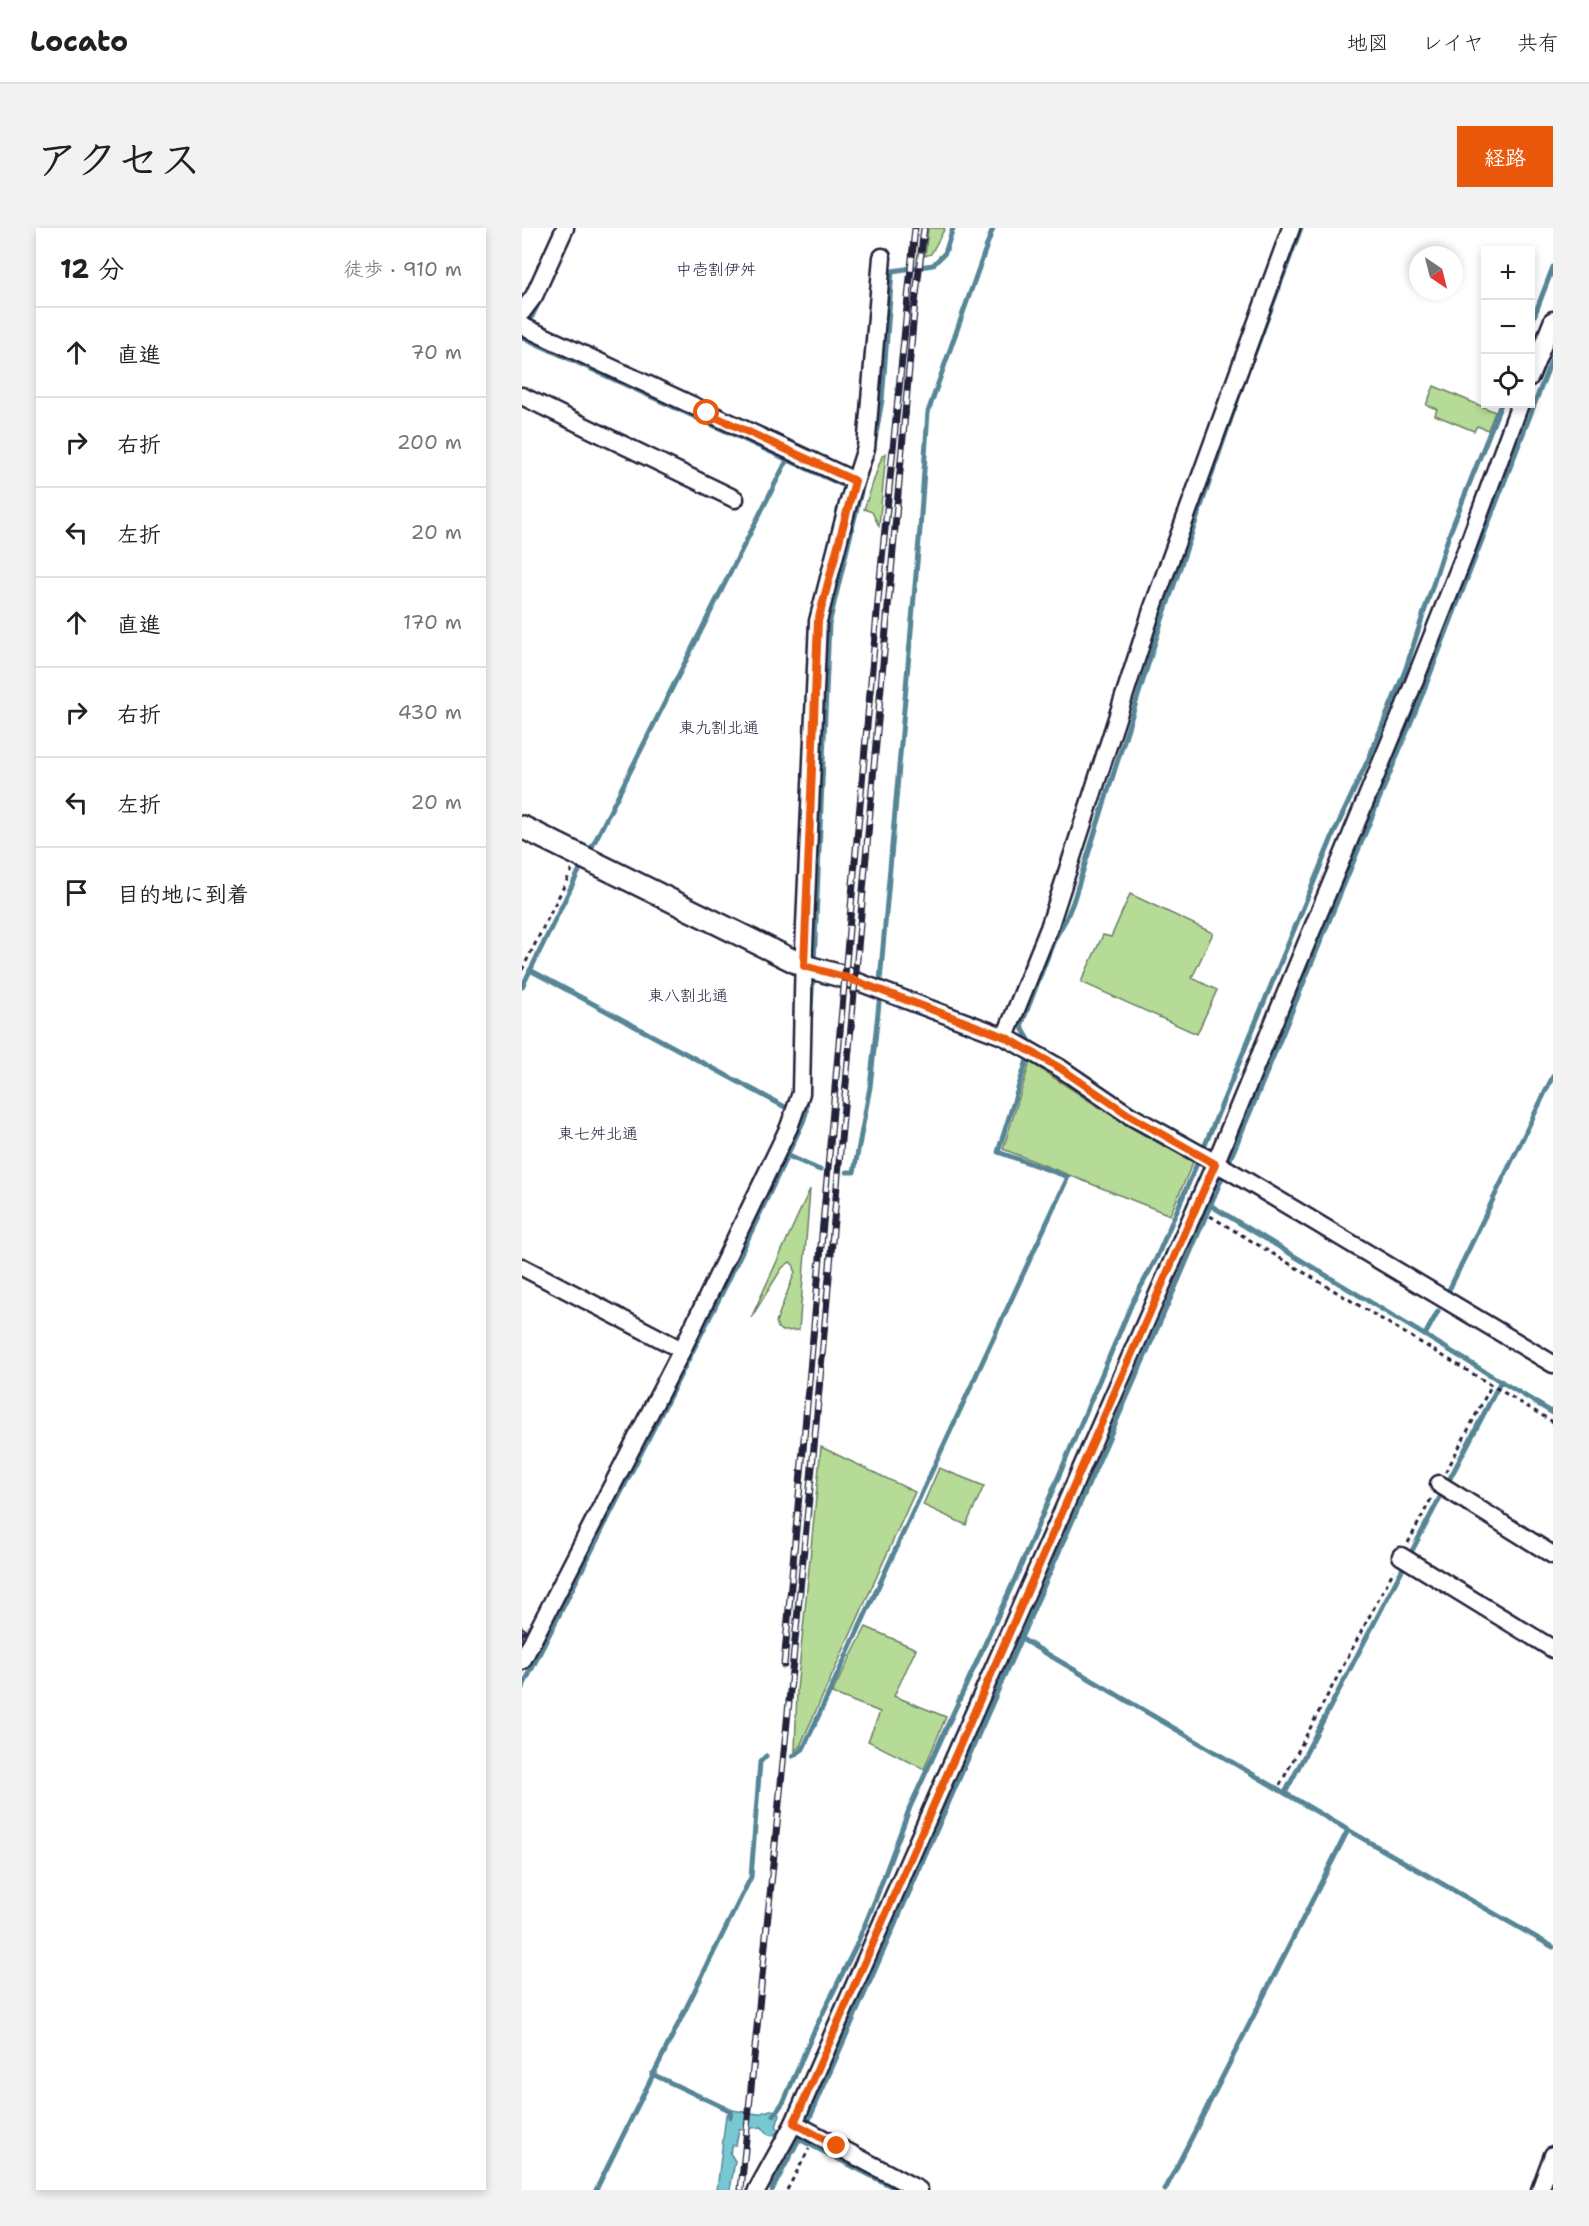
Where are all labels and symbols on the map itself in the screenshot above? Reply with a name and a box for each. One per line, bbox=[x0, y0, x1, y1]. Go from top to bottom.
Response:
north arrow bbox=[1409, 246, 1463, 300]
district label: 中壱割伊舛 bbox=[676, 259, 756, 280]
route start bbox=[693, 399, 719, 425]
district label: 東九割北通 bbox=[679, 717, 759, 738]
district label: 東八割北通 bbox=[648, 985, 728, 1006]
district label: 東七舛北通 bbox=[558, 1123, 638, 1144]
route end bbox=[823, 2132, 849, 2158]

